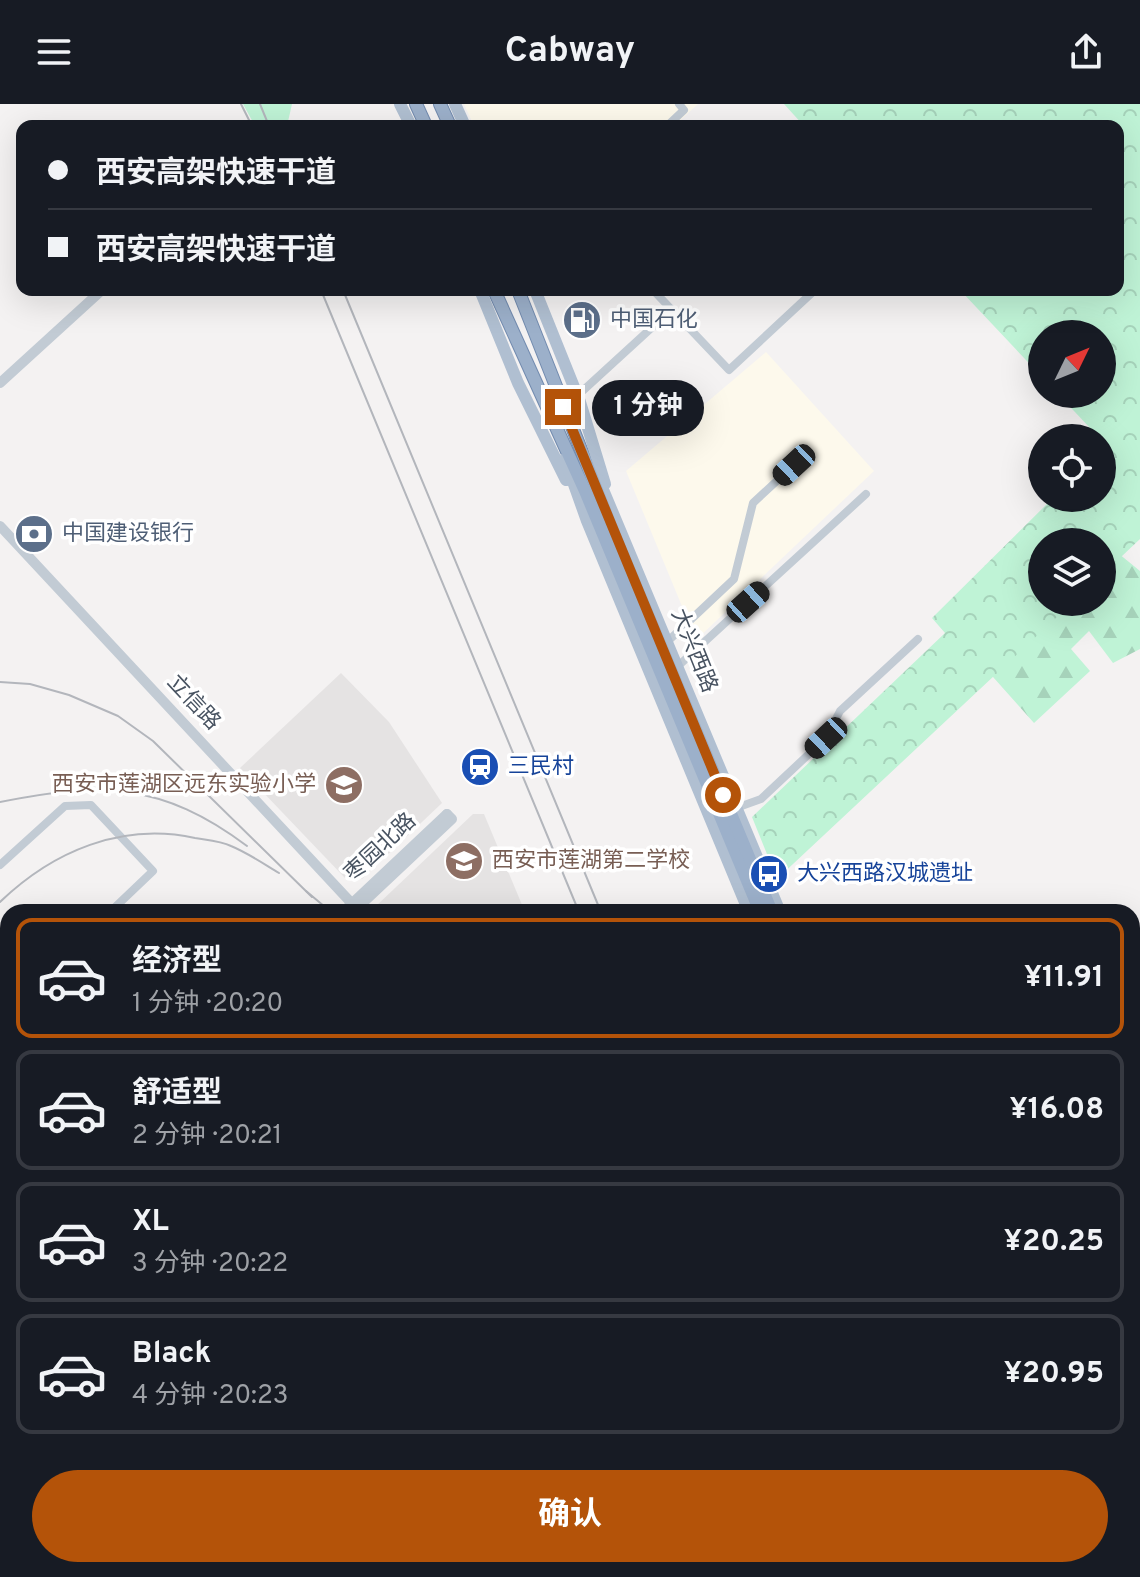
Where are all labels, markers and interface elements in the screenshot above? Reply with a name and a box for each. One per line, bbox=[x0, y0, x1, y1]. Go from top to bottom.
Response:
text: Cabway bbox=[505, 29, 635, 75]
icon: menu bbox=[32, 30, 76, 74]
icon: share bbox=[1064, 30, 1108, 74]
text: 西安高架快速干道 bbox=[96, 156, 336, 193]
text: 西安高架快速干道 bbox=[96, 233, 336, 270]
fuel station icon: 中国石化 bbox=[561, 299, 603, 341]
place label: 中国石化 bbox=[610, 307, 698, 334]
north arrow bbox=[1028, 320, 1116, 408]
map controls bbox=[1028, 320, 1116, 616]
callout: 1 分钟 bbox=[591, 379, 703, 435]
route end bbox=[545, 389, 581, 425]
text: 1 分钟 bbox=[614, 391, 682, 424]
button: locate bbox=[1028, 424, 1116, 512]
car bbox=[768, 440, 820, 490]
bank icon: 中国建设银行 bbox=[13, 513, 55, 555]
place label: 中国建设银行 bbox=[62, 521, 194, 548]
button: layers bbox=[1028, 528, 1116, 616]
car bbox=[722, 577, 774, 627]
street label: 大兴西路 bbox=[664, 605, 722, 697]
street label: 立信路 bbox=[161, 670, 225, 736]
car bbox=[800, 713, 852, 763]
station icon: 三民村 bbox=[459, 746, 501, 788]
place label: 三民村 bbox=[508, 754, 574, 781]
school or university icon: 西安市莲湖区远东实验小学 bbox=[323, 764, 365, 806]
place label: 西安市莲湖区远东实验小学 bbox=[52, 772, 316, 799]
route start bbox=[705, 777, 741, 813]
street label: 枣园北路 bbox=[340, 808, 422, 888]
school or university icon: 西安市莲湖第二学校 bbox=[443, 840, 485, 882]
place label: 西安市莲湖第二学校 bbox=[492, 848, 690, 875]
bus stop icon: 大兴西路汉城遗址 bbox=[748, 853, 790, 895]
place label: 大兴西路汉城遗址 bbox=[797, 861, 973, 888]
icon: car bbox=[36, 942, 108, 1014]
text: 经济型 bbox=[132, 944, 222, 981]
text: ¥11.91 bbox=[1024, 960, 1104, 997]
text: 1 分钟 · 20:20 bbox=[132, 988, 283, 1021]
icon: car bbox=[36, 1074, 108, 1146]
text: 舒适型 bbox=[132, 1076, 222, 1113]
text: ¥16.08 bbox=[1009, 1092, 1104, 1129]
text: 2 分钟 · 20:21 bbox=[132, 1120, 282, 1153]
text: XL bbox=[132, 1204, 169, 1241]
icon: car bbox=[36, 1206, 108, 1278]
text: ¥20.25 bbox=[1004, 1224, 1104, 1261]
text: 3 分钟 · 20:22 bbox=[132, 1248, 288, 1281]
text: Black bbox=[132, 1336, 211, 1373]
icon: car bbox=[36, 1338, 108, 1410]
text: ¥20.95 bbox=[1004, 1356, 1104, 1393]
text: 4 分钟 · 20:23 bbox=[132, 1380, 289, 1413]
button: 确认 bbox=[32, 1470, 1108, 1562]

